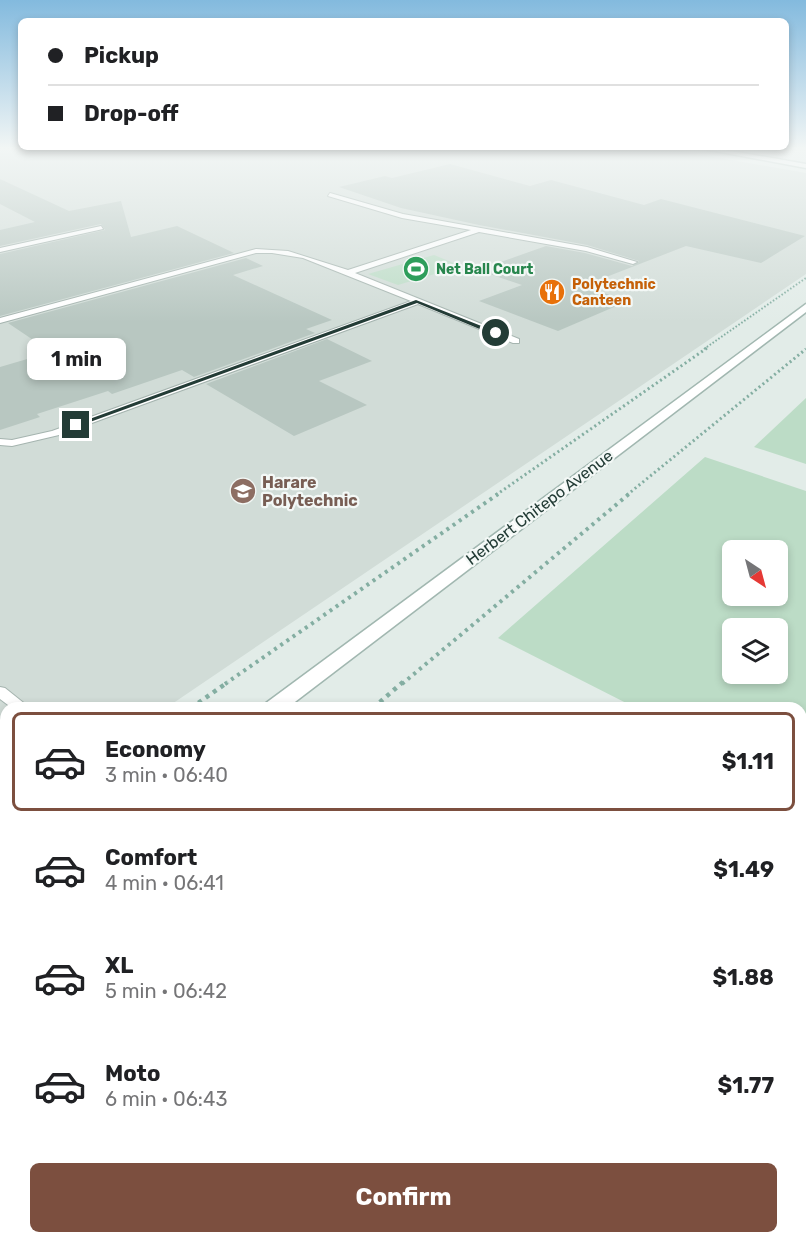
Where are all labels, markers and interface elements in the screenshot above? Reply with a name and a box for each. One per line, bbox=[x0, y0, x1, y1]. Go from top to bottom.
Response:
text: Pickup bbox=[84, 42, 159, 69]
text: Drop-off bbox=[84, 100, 179, 127]
sports icon: Net Ball Court bbox=[401, 254, 431, 284]
place label: Net Ball Court bbox=[436, 261, 534, 278]
place label: Polytechnic Canteen bbox=[572, 276, 656, 309]
restaurant icon: Polytechnic Canteen bbox=[537, 277, 567, 307]
route start bbox=[482, 319, 509, 346]
callout: 1 min bbox=[26, 338, 125, 380]
text: 1 min bbox=[51, 347, 102, 371]
route end bbox=[62, 411, 89, 438]
street label: Herbert Chitepo Avenue bbox=[462, 446, 617, 569]
place label: Harare Polytechnic bbox=[262, 473, 358, 510]
school or university icon: Harare Polytechnic bbox=[228, 476, 258, 506]
north arrow bbox=[722, 540, 788, 606]
map controls bbox=[722, 540, 788, 684]
button: layers bbox=[722, 618, 788, 684]
icon: car bbox=[33, 735, 87, 789]
text: Economy bbox=[105, 736, 206, 763]
text: $1.11 bbox=[722, 748, 774, 775]
text: 3 min · 06:40 bbox=[105, 763, 228, 787]
icon: car bbox=[33, 843, 87, 897]
text: Comfort bbox=[105, 844, 197, 871]
text: $1.49 bbox=[713, 856, 774, 883]
text: 4 min · 06:41 bbox=[105, 871, 224, 895]
icon: car bbox=[33, 951, 87, 1005]
text: XL bbox=[105, 952, 133, 979]
text: $1.88 bbox=[712, 964, 774, 991]
text: 5 min · 06:42 bbox=[105, 979, 227, 1003]
icon: car bbox=[33, 1059, 87, 1113]
text: Moto bbox=[105, 1060, 160, 1087]
text: $1.77 bbox=[718, 1072, 774, 1099]
text: 6 min · 06:43 bbox=[105, 1087, 227, 1111]
button: Confirm bbox=[30, 1163, 777, 1232]

